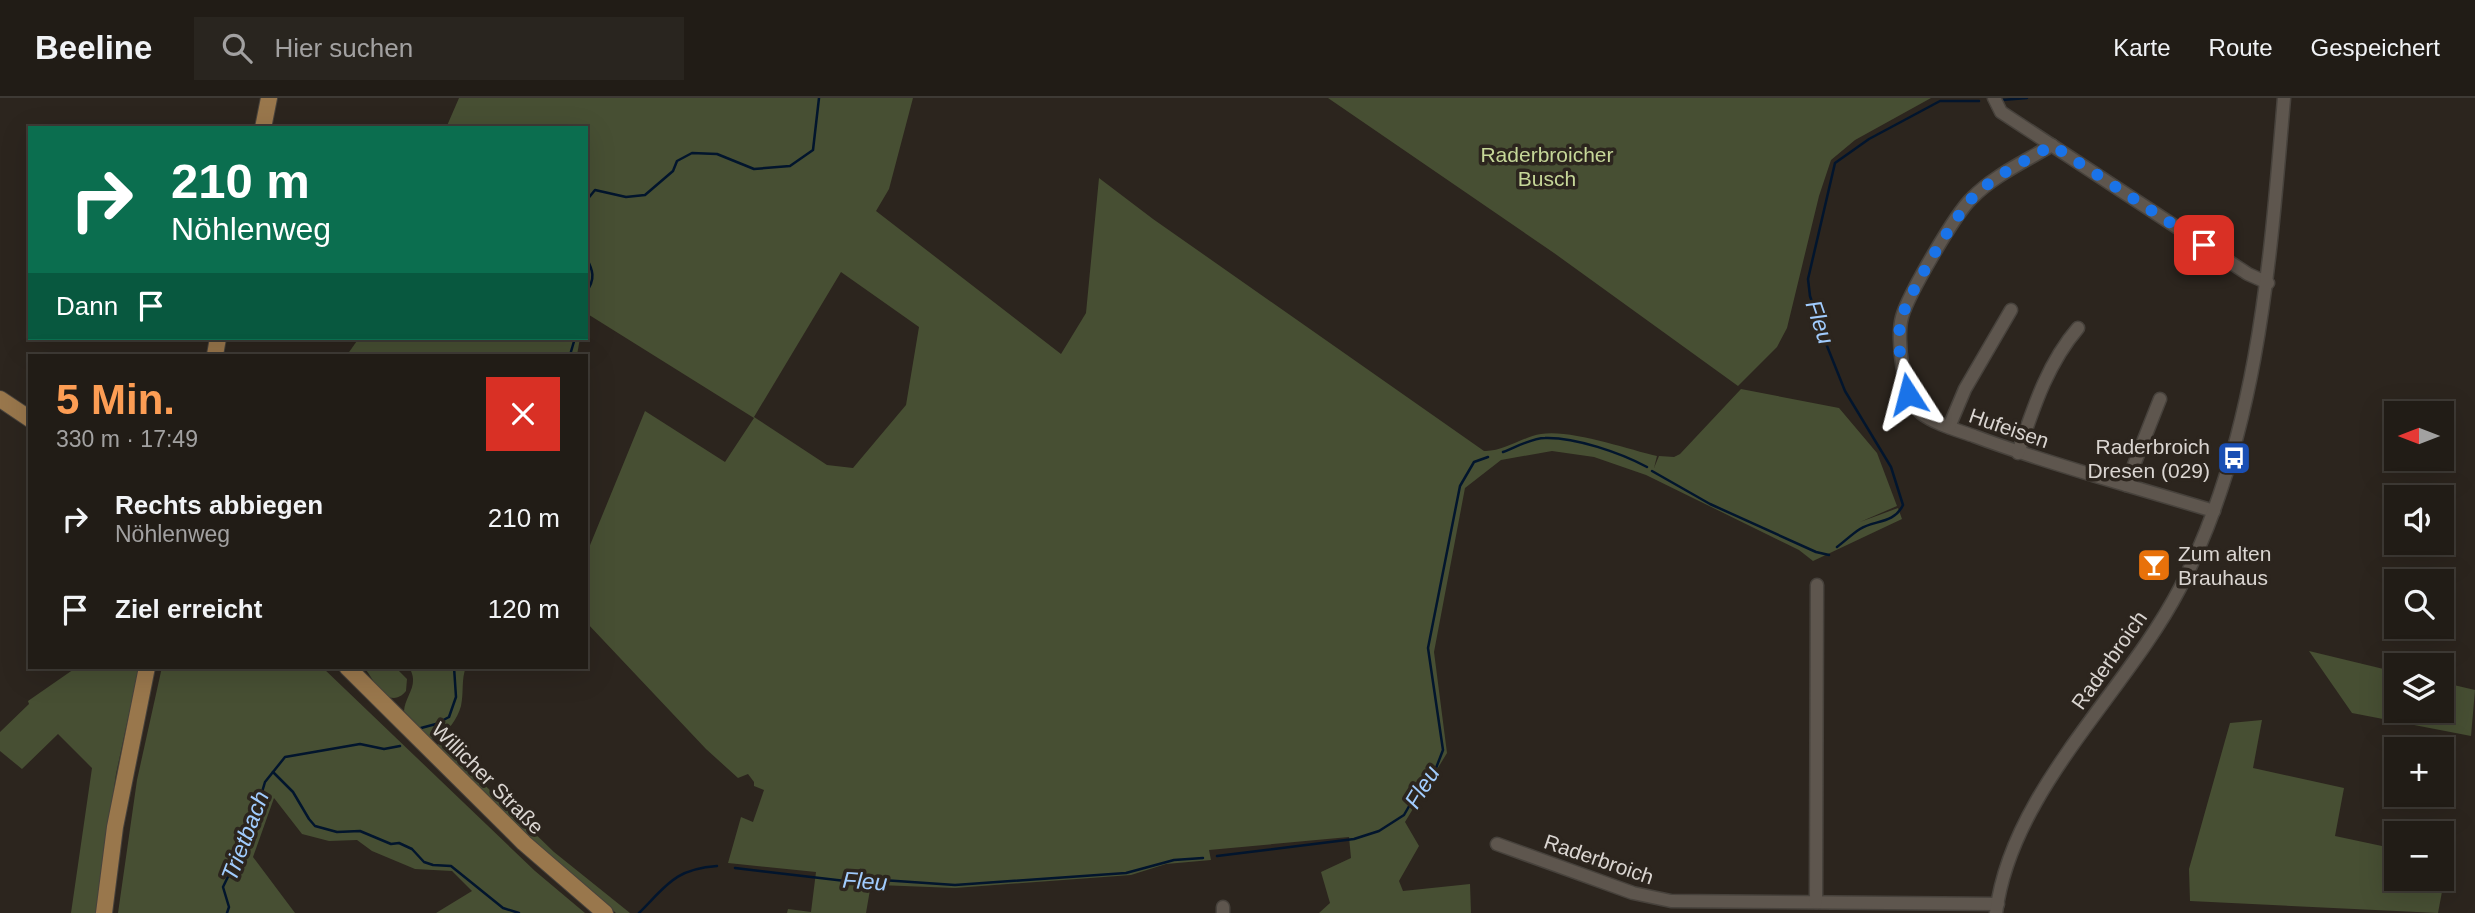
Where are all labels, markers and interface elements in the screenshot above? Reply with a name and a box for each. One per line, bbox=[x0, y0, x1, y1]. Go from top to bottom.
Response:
search box bbox=[194, 17, 684, 80]
text: Beeline bbox=[35, 29, 152, 66]
icon: search bbox=[218, 29, 256, 67]
text: Hier suchen bbox=[274, 33, 413, 63]
text: Karte bbox=[2113, 34, 2171, 61]
text: Route bbox=[2209, 34, 2273, 61]
text: Gespeichert bbox=[2311, 34, 2440, 61]
park label: Raderbroicher Busch bbox=[1480, 143, 1614, 190]
icon: right bbox=[56, 154, 147, 245]
text: 210 m bbox=[171, 154, 310, 208]
text: Nöhlenweg bbox=[171, 211, 331, 247]
pin bbox=[2174, 215, 2234, 275]
icon: arrive bbox=[2185, 226, 2223, 264]
icon: arrive bbox=[132, 287, 170, 325]
text: Dann bbox=[56, 291, 118, 321]
water label: Fleu bbox=[1800, 297, 1840, 348]
position arrow bbox=[1871, 357, 1945, 431]
text: 5 Min. bbox=[56, 376, 175, 423]
button: close bbox=[486, 377, 560, 451]
north arrow bbox=[2384, 401, 2454, 471]
map controls bbox=[2384, 401, 2454, 891]
street label: Hufeisen bbox=[1966, 404, 2052, 452]
text: 330 m · 17:49 bbox=[56, 426, 198, 452]
place label: Raderbroich Dresen (029) bbox=[2087, 435, 2210, 482]
bus stop icon: Raderbroich Dresen (029) bbox=[2215, 439, 2253, 477]
button: sound bbox=[2384, 485, 2454, 555]
text: Rechts abbiegen bbox=[115, 490, 323, 520]
icon: right bbox=[56, 500, 94, 538]
text: 210 m bbox=[488, 503, 560, 533]
text: Nöhlenweg bbox=[115, 521, 230, 547]
place label: Zum alten Brauhaus bbox=[2178, 542, 2271, 589]
bar icon: Zum alten Brauhaus bbox=[2135, 546, 2173, 584]
button: search bbox=[2384, 569, 2454, 639]
icon: arrive bbox=[56, 591, 94, 629]
text: Ziel erreicht bbox=[115, 594, 262, 624]
text: 120 m bbox=[488, 594, 560, 624]
street label: Raderbroich bbox=[2067, 607, 2151, 713]
button: layers bbox=[2384, 653, 2454, 723]
street label: Willicher Straße bbox=[427, 717, 549, 839]
button: + bbox=[2384, 737, 2454, 807]
water label: Fleu bbox=[1399, 761, 1445, 813]
water label: Trietbach bbox=[216, 787, 274, 885]
button: − bbox=[2384, 821, 2454, 891]
street label: Raderbroich bbox=[1541, 830, 1657, 888]
water label: Fleu bbox=[842, 866, 888, 896]

